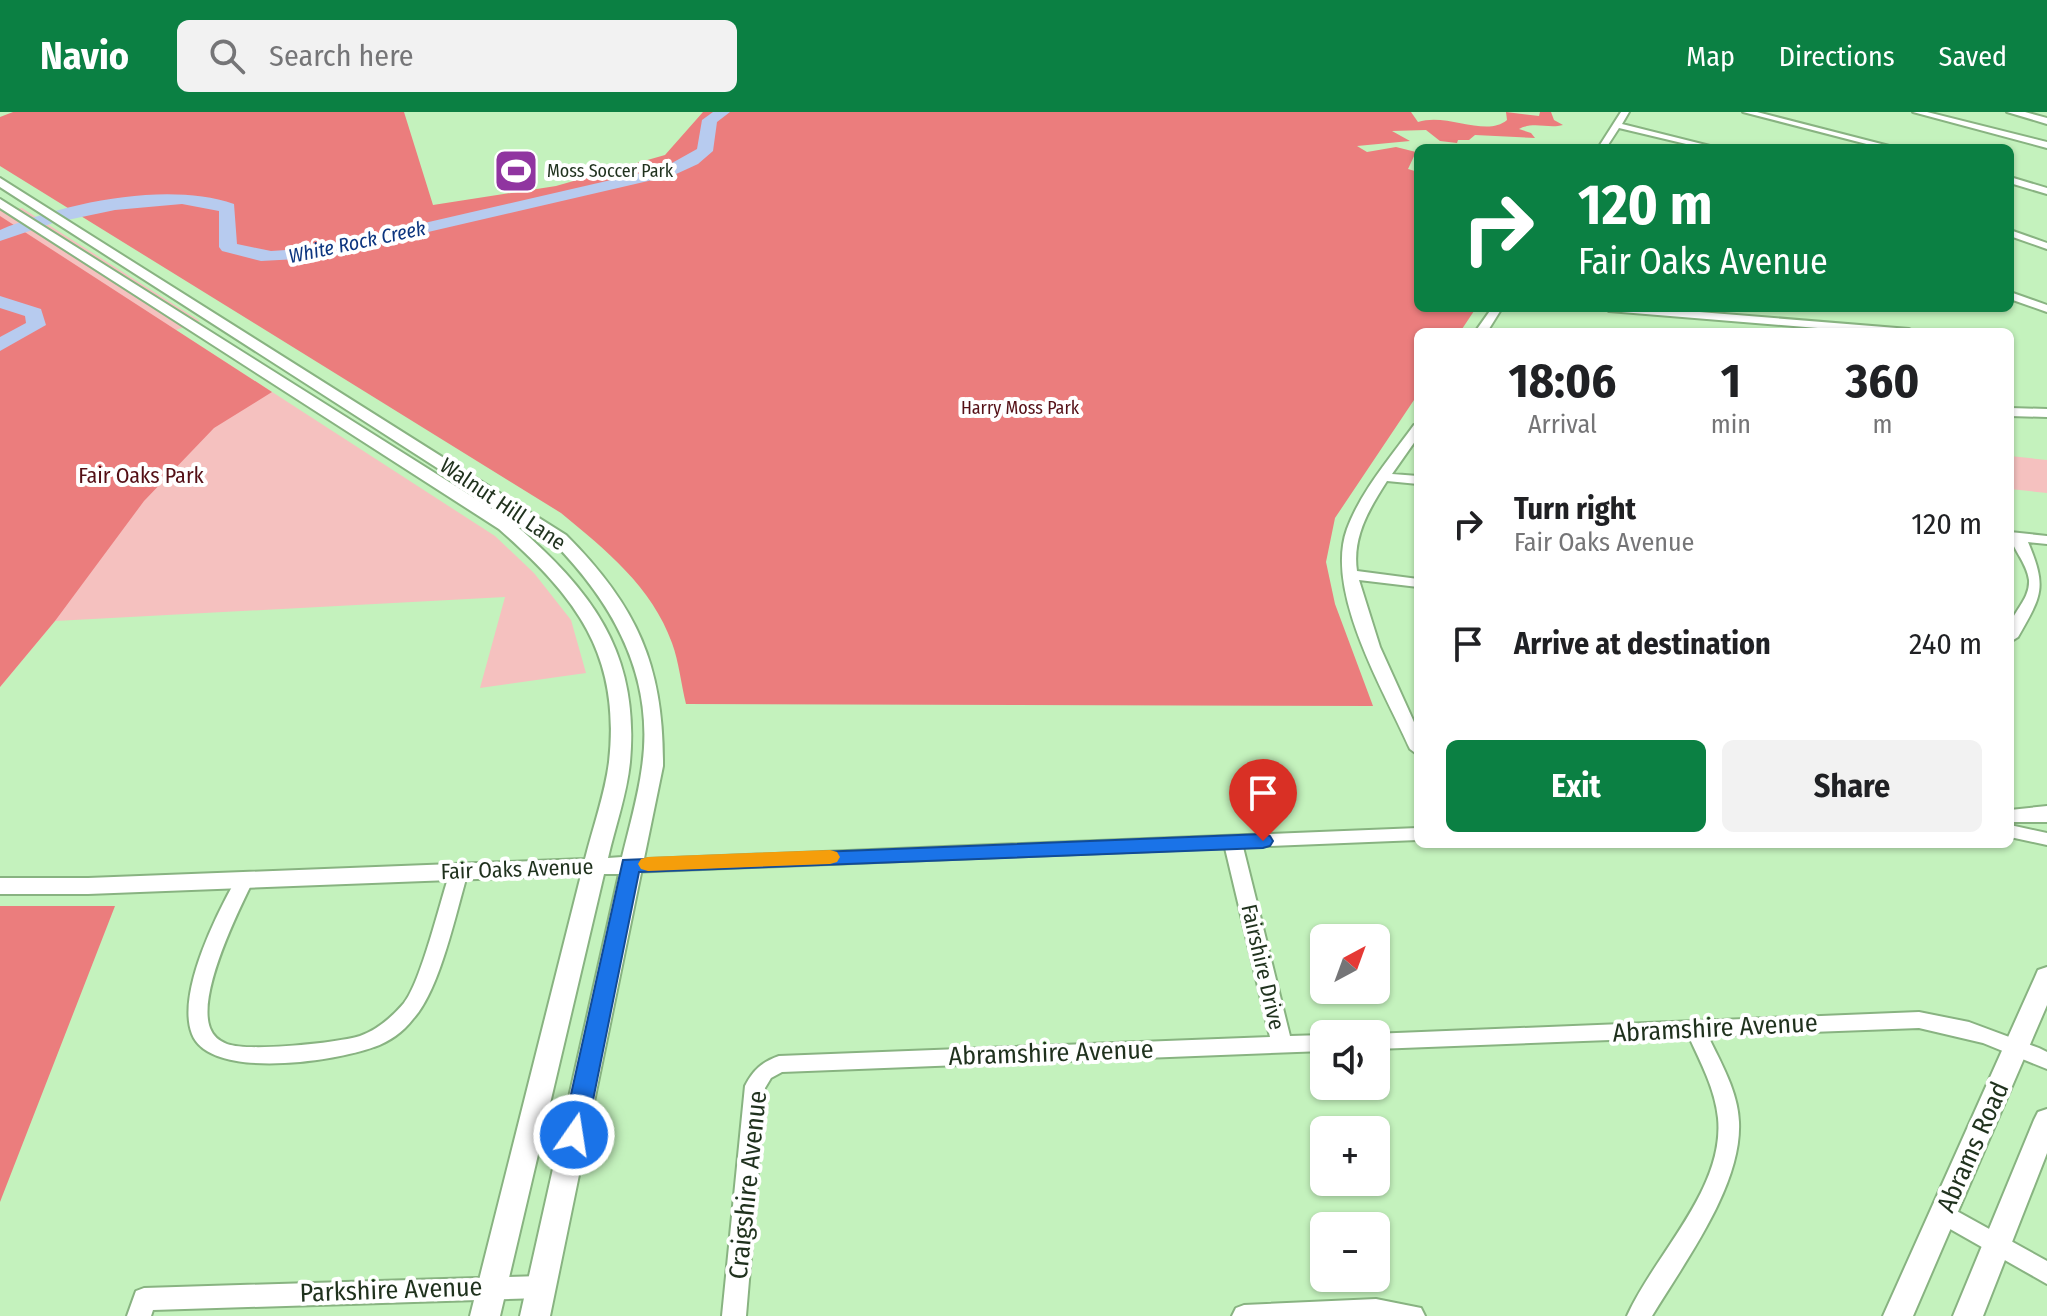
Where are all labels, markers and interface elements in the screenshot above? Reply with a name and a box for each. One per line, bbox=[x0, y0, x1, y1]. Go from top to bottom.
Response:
search box bbox=[177, 20, 737, 92]
text: Navio bbox=[40, 33, 129, 79]
icon: search bbox=[205, 34, 249, 78]
text: Search here bbox=[269, 38, 414, 74]
text: Map bbox=[1686, 40, 1735, 73]
text: Directions bbox=[1779, 40, 1895, 73]
text: Saved bbox=[1939, 40, 2007, 73]
sports icon: Moss Soccer Park bbox=[492, 147, 540, 195]
place label: Moss Soccer Park bbox=[547, 160, 674, 182]
text: 120 m bbox=[1578, 172, 1713, 239]
icon: right bbox=[1446, 176, 1550, 280]
water label: White Rock Creek bbox=[286, 216, 428, 268]
text: Fair Oaks Avenue bbox=[1578, 240, 1828, 284]
text: 18:06 bbox=[1508, 352, 1616, 410]
text: 1 bbox=[1721, 352, 1741, 410]
text: 360 bbox=[1846, 352, 1920, 410]
park label: Harry Moss Park bbox=[961, 397, 1080, 419]
text: Arrival bbox=[1528, 409, 1597, 440]
text: min bbox=[1711, 409, 1751, 440]
text: m bbox=[1873, 409, 1893, 440]
street label: Walnut Hill Lane bbox=[435, 452, 571, 556]
park label: Fair Oaks Park bbox=[78, 462, 205, 489]
text: Turn right bbox=[1514, 491, 1636, 527]
icon: right bbox=[1446, 502, 1490, 546]
text: 120 m bbox=[1911, 506, 1982, 542]
text: Fair Oaks Avenue bbox=[1514, 527, 1694, 558]
icon: arrive bbox=[1446, 622, 1490, 666]
text: Arrive at destination bbox=[1514, 626, 1771, 662]
text: 240 m bbox=[1909, 626, 1982, 662]
button: Exit bbox=[1446, 740, 1706, 832]
button: Share bbox=[1722, 740, 1982, 832]
pin bbox=[1229, 759, 1297, 841]
icon: arrive bbox=[1241, 771, 1285, 815]
street label: Fair Oaks Avenue bbox=[440, 853, 594, 885]
street label: Fairshire Drive bbox=[1235, 901, 1291, 1033]
north arrow bbox=[1310, 924, 1390, 1004]
map controls bbox=[1310, 924, 1390, 1292]
street label: Abramshire Avenue bbox=[1612, 1007, 1818, 1049]
button: sound bbox=[1310, 1020, 1390, 1100]
street label: Abramshire Avenue bbox=[948, 1034, 1154, 1072]
street label: Abrams Road bbox=[1930, 1077, 2016, 1217]
street label: Craigshire Avenue bbox=[723, 1089, 773, 1281]
position arrow bbox=[532, 1093, 616, 1177]
button: + bbox=[1310, 1116, 1390, 1196]
button: − bbox=[1310, 1212, 1390, 1292]
street label: Parkshire Avenue bbox=[299, 1271, 483, 1309]

